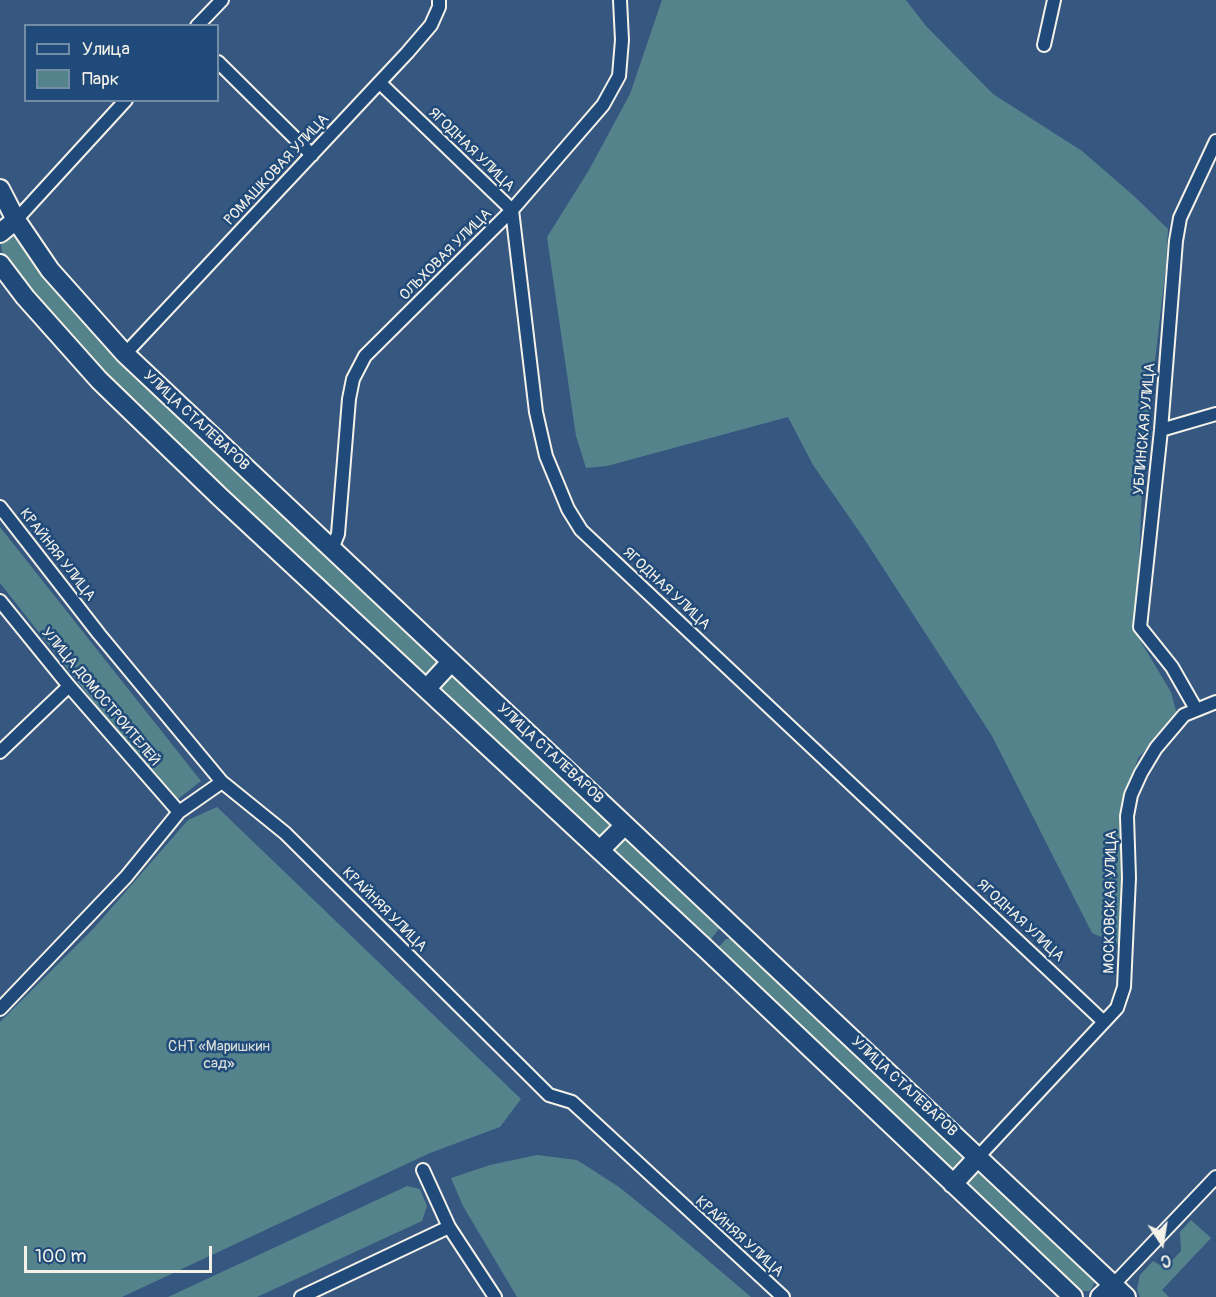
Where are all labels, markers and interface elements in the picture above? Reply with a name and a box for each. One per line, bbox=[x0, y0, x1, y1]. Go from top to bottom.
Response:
legend bbox=[24, 24, 219, 102]
text: Улица bbox=[82, 38, 130, 61]
text: Парк bbox=[82, 68, 119, 91]
street label: ЯГОДНАЯ УЛИЦА bbox=[424, 104, 518, 196]
street label: РОМАШКОВАЯ УЛИЦА bbox=[221, 111, 333, 229]
street label: ОЛЬХОВАЯ УЛИЦА bbox=[396, 205, 496, 305]
street label: УБЛИНСКАЯ УЛИЦА bbox=[1130, 362, 1160, 496]
street label: УЛИЦА СТАЛЕВАРОВ bbox=[139, 367, 253, 475]
street label: КРАЙНЯЯ УЛИЦА bbox=[15, 505, 99, 605]
street label: ЯГОДНАЯ УЛИЦА bbox=[619, 544, 713, 634]
street label: УЛИЦА ДОМОСТРОИТЕЛЕЙ bbox=[37, 624, 163, 770]
street label: УЛИЦА СТАЛЕВАРОВ bbox=[493, 700, 607, 808]
street label: МОСКОВСКАЯ УЛИЦА bbox=[1101, 830, 1121, 974]
street label: КРАЙНЯЯ УЛИЦА bbox=[338, 864, 430, 956]
street label: ЯГОДНАЯ УЛИЦА bbox=[973, 876, 1067, 966]
street label: УЛИЦА СТАЛЕВАРОВ bbox=[847, 1033, 961, 1141]
park label: СНТ «Маришкин сад» bbox=[168, 1038, 270, 1073]
street label: КРАЙНЯЯ УЛИЦА bbox=[691, 1193, 787, 1281]
north arrow bbox=[1132, 1213, 1192, 1273]
scale bar bbox=[27, 1234, 214, 1272]
text: 100 m bbox=[35, 1245, 87, 1268]
text: С bbox=[1159, 1250, 1173, 1271]

